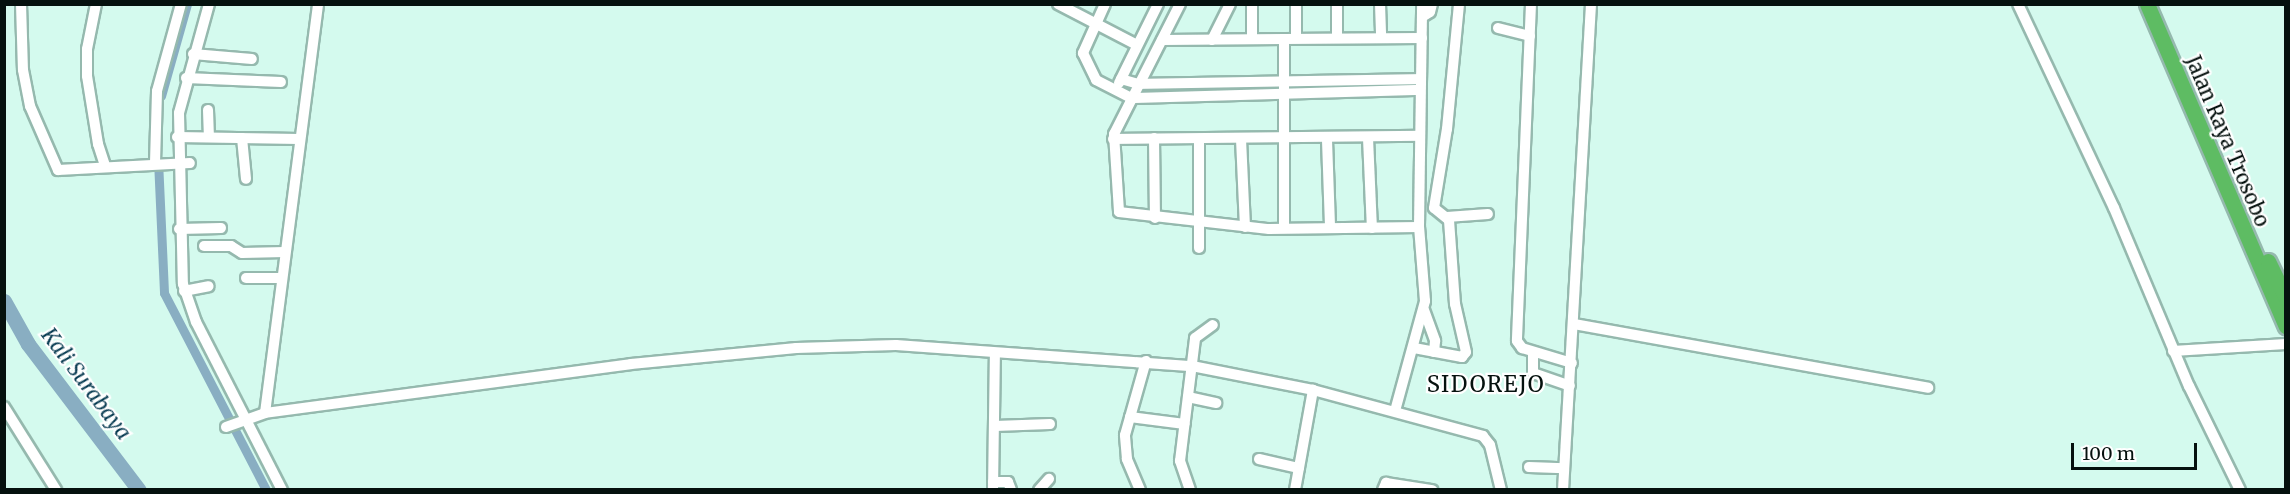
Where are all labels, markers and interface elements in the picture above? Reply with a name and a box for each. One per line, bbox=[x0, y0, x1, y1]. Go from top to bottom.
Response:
street label: Jalan Raya Trosobo bbox=[2181, 52, 2275, 230]
water label: Kali Surabaya bbox=[36, 323, 136, 445]
district label: SIDOREJO bbox=[1427, 372, 1545, 398]
scale bar bbox=[2074, 431, 2200, 469]
text: 100 m bbox=[2082, 442, 2135, 465]

